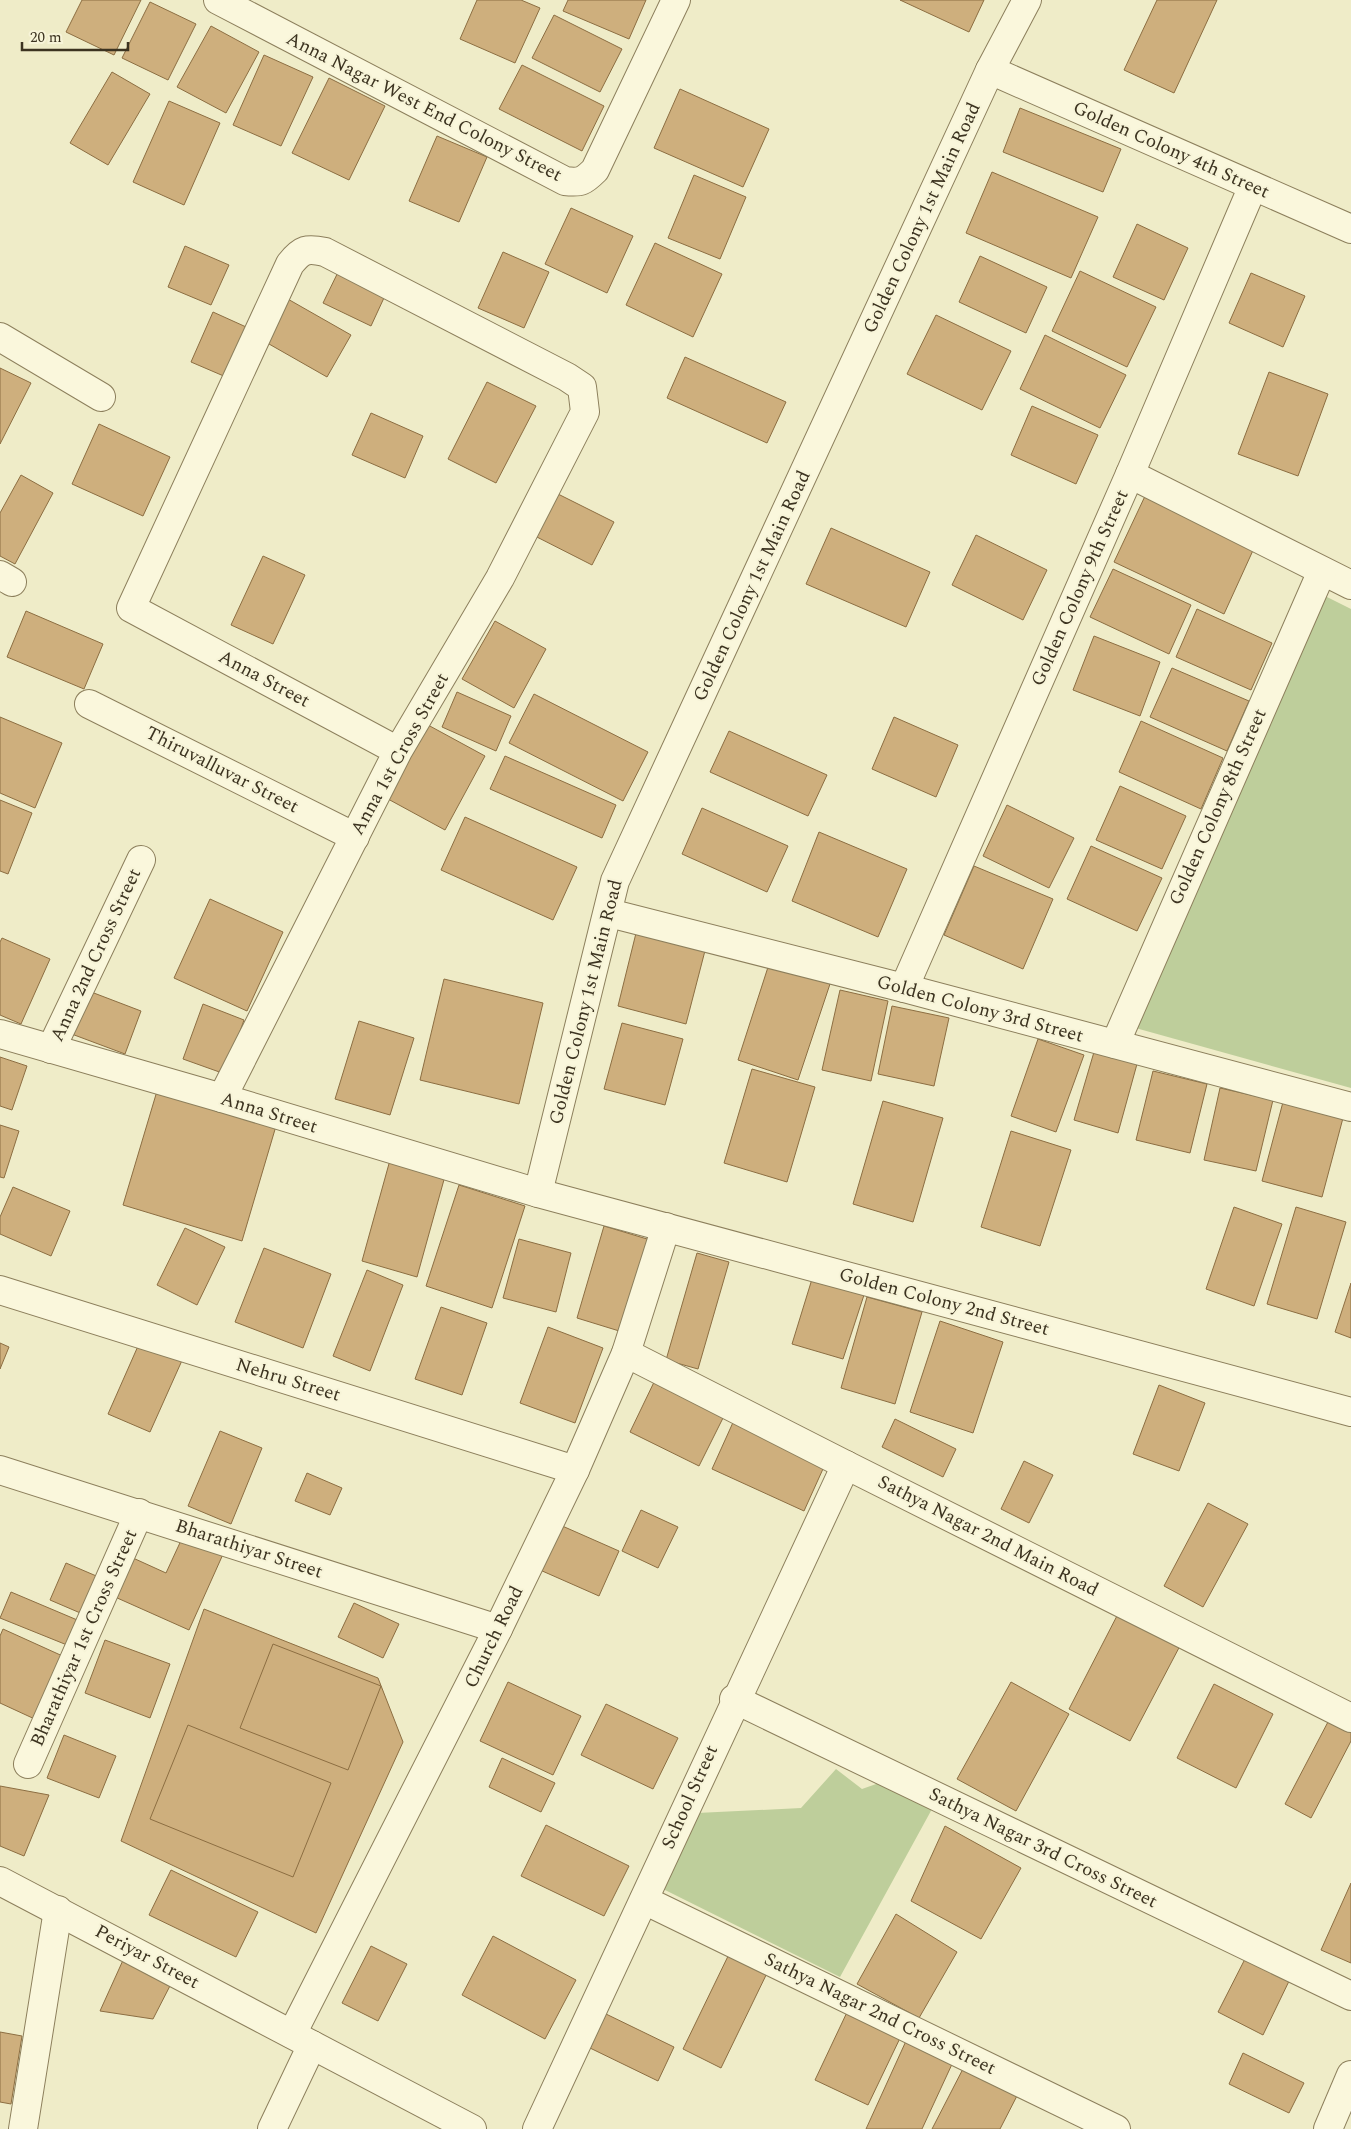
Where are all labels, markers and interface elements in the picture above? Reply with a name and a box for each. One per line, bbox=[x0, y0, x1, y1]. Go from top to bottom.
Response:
scale bar bbox=[22, 20, 129, 52]
street label: Anna Nagar West End Colony Street bbox=[281, 24, 567, 190]
text: 20 m bbox=[30, 26, 62, 49]
street label: Golden Colony 4th Street bbox=[1068, 94, 1274, 207]
street label: Golden Colony 1st Main Road bbox=[856, 98, 988, 338]
street label: Golden Colony 1st Main Road bbox=[686, 466, 818, 706]
street label: Golden Colony 9th Street bbox=[1024, 485, 1137, 691]
street label: Anna Street bbox=[213, 643, 315, 715]
street label: Anna 1st Cross Street bbox=[343, 667, 457, 841]
street label: Golden Colony 8th Street bbox=[1162, 704, 1275, 910]
street label: Thiruvalluvar Street bbox=[140, 719, 304, 821]
street label: Anna 2nd Cross Street bbox=[43, 863, 149, 1047]
street label: Golden Colony 1st Main Road bbox=[541, 876, 631, 1128]
street label: Golden Colony 3rd Street bbox=[873, 967, 1087, 1051]
street label: Anna Street bbox=[217, 1084, 321, 1142]
street label: Golden Colony 2nd Street bbox=[836, 1260, 1053, 1344]
street label: Nehru Street bbox=[232, 1350, 344, 1410]
street label: Sathya Nagar 2nd Main Road bbox=[872, 1468, 1104, 1604]
street label: Bharathiyar Street bbox=[171, 1511, 327, 1587]
street label: Bharathiyar 1st Cross Street bbox=[23, 1524, 145, 1751]
street label: Church Road bbox=[457, 1581, 531, 1693]
street label: School Street bbox=[654, 1740, 726, 1854]
street label: Sathya Nagar 3rd Cross Street bbox=[924, 1780, 1163, 1916]
street label: Periyar Street bbox=[89, 1917, 205, 1997]
street label: Sathya Nagar 2nd Cross Street bbox=[759, 1945, 1001, 2083]

